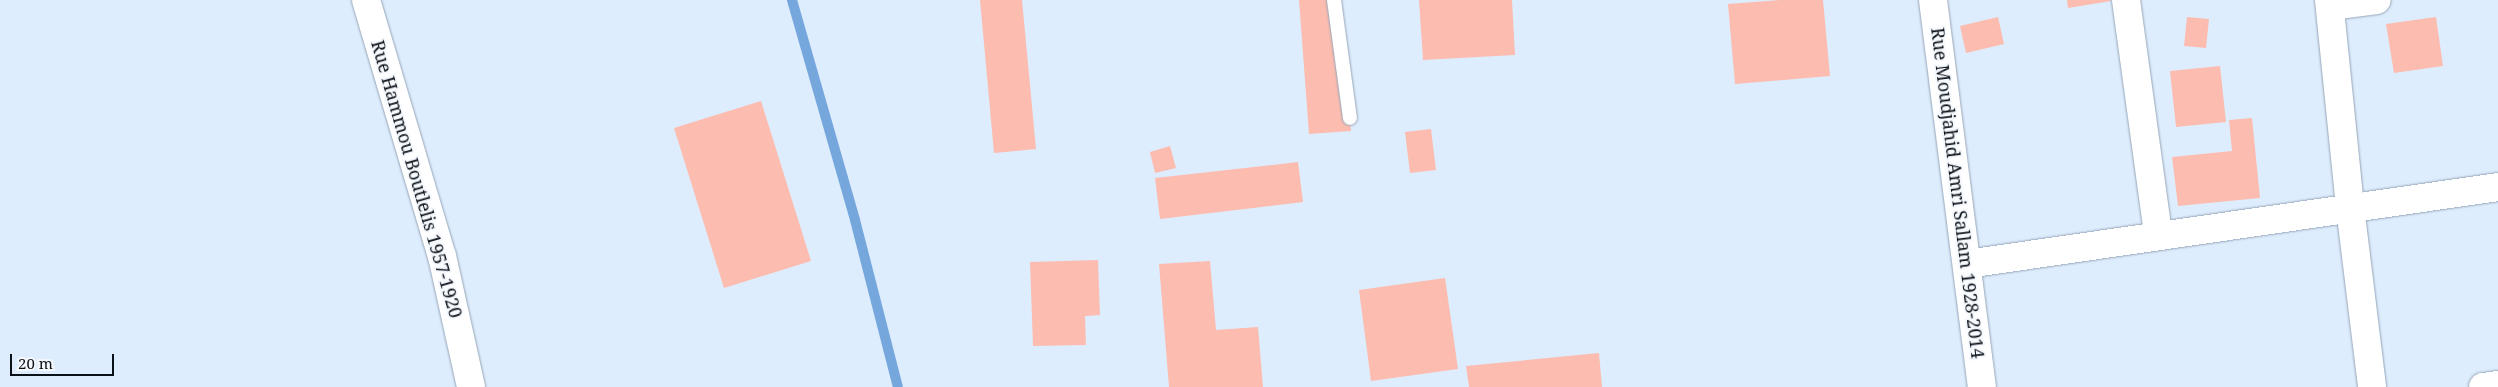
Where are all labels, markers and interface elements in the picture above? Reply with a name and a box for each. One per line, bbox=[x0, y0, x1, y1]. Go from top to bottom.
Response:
street label: Rue Moudjahid Amri Sallam 1928-2014 bbox=[1927, 26, 1989, 360]
street label: Rue Hammou Boutlelis 1957-1920 bbox=[367, 38, 467, 320]
scale bar bbox=[12, 344, 116, 376]
text: 20 m bbox=[18, 353, 53, 373]

